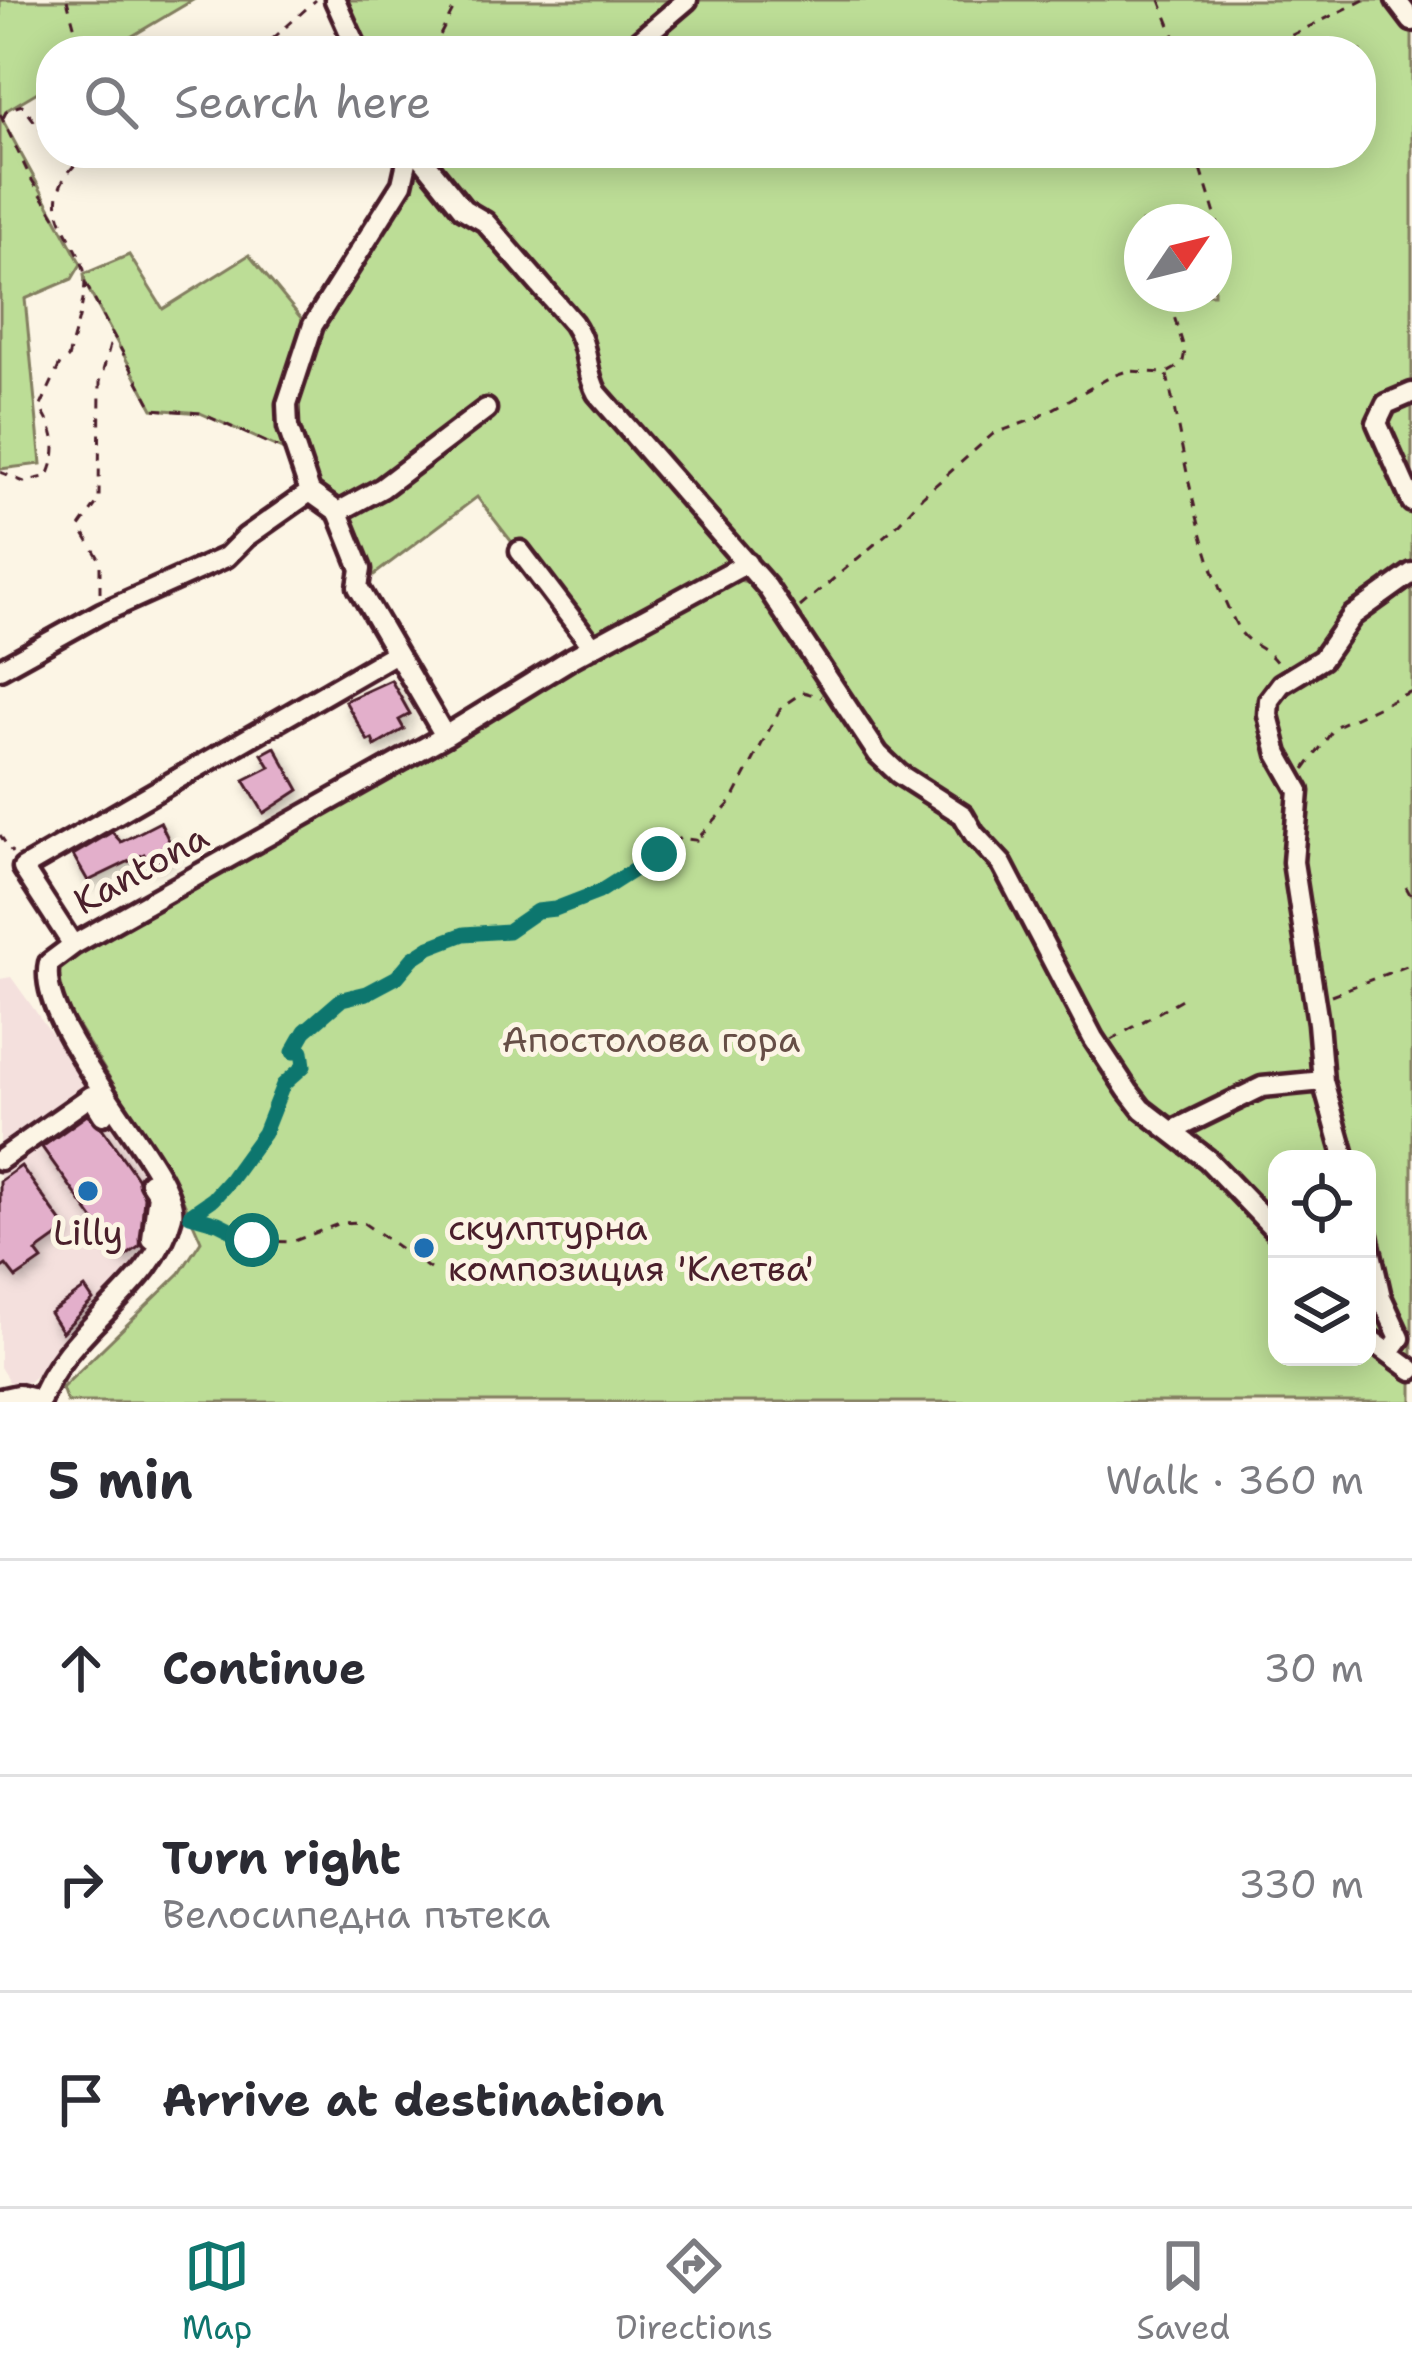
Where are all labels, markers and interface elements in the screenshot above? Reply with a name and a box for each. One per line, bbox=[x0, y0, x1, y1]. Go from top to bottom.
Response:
search box bbox=[36, 36, 1376, 168]
icon: search bbox=[78, 69, 144, 135]
text: Search here bbox=[174, 72, 431, 132]
north arrow bbox=[1124, 204, 1232, 312]
street label: Kantona bbox=[65, 812, 217, 926]
route end bbox=[632, 827, 686, 881]
park label: Апостолова гора bbox=[502, 1015, 800, 1064]
map controls bbox=[1268, 1150, 1376, 1366]
button: locate bbox=[1268, 1150, 1376, 1258]
marker: Lilly bbox=[75, 1178, 101, 1204]
place label: скулптурна композиция 'Клетва' bbox=[448, 1203, 814, 1293]
place label: Lilly bbox=[53, 1208, 123, 1257]
route start bbox=[225, 1213, 279, 1267]
marker: скулптурна композиция 'Клетва' bbox=[411, 1235, 437, 1261]
button: layers bbox=[1268, 1258, 1376, 1366]
text: 5 min bbox=[48, 1446, 193, 1514]
text: Walk · 360 m bbox=[1105, 1454, 1364, 1506]
icon: ahead bbox=[48, 1635, 114, 1701]
text: Continue bbox=[162, 1638, 366, 1698]
text: 30 m bbox=[1263, 1642, 1364, 1694]
text: Turn right bbox=[162, 1828, 401, 1888]
icon: right bbox=[48, 1851, 114, 1917]
text: 330 m bbox=[1238, 1858, 1364, 1910]
text: Велосипедна пътека bbox=[162, 1888, 550, 1940]
icon: arrive bbox=[48, 2067, 114, 2133]
text: Arrive at destination bbox=[162, 2070, 665, 2130]
tab: Map bbox=[182, 2233, 252, 2350]
tab: Directions bbox=[616, 2233, 773, 2350]
tab: Saved bbox=[1137, 2233, 1230, 2350]

